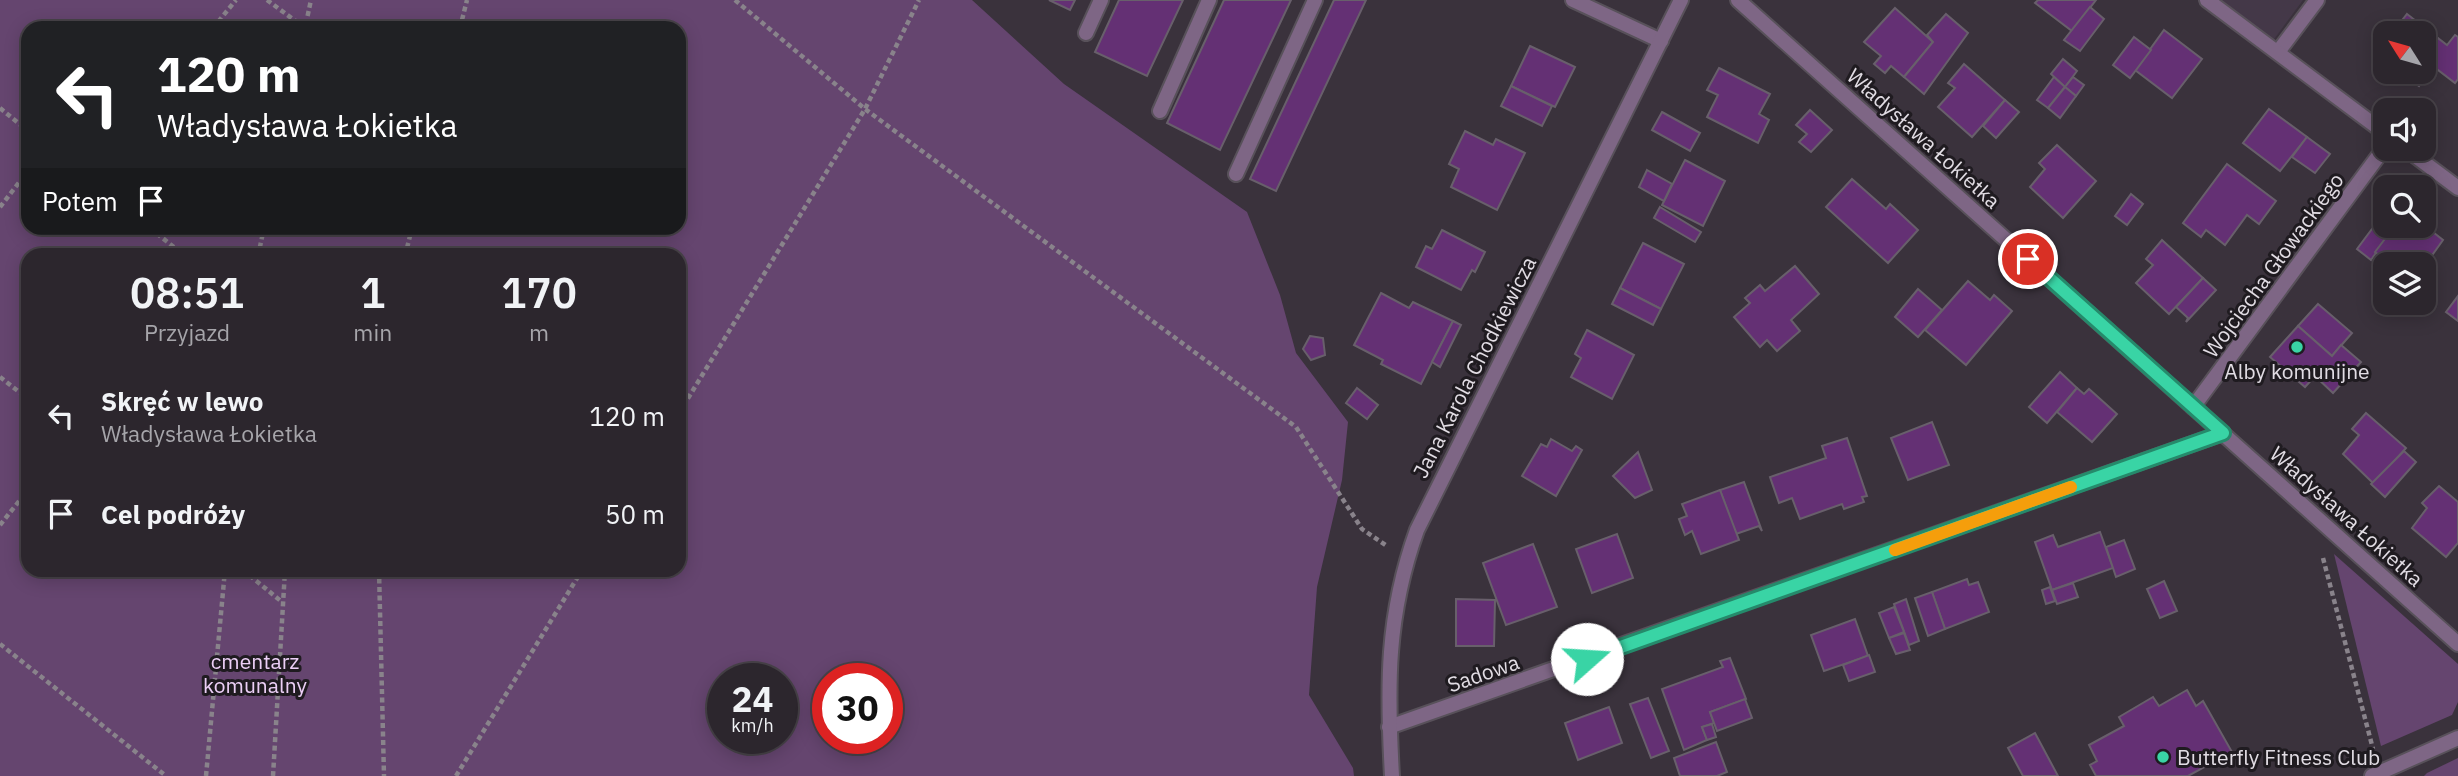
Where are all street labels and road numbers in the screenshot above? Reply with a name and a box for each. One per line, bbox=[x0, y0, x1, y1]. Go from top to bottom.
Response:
street label: Władysława Łokietka bbox=[1841, 62, 2007, 214]
street label: Wojciecha Głowackiego bbox=[2196, 167, 2350, 363]
street label: Jana Karola Chodkiewicza bbox=[1406, 251, 1542, 483]
street label: Władysława Łokietka bbox=[2264, 440, 2430, 592]
street label: Sadowa bbox=[1443, 648, 1523, 698]

